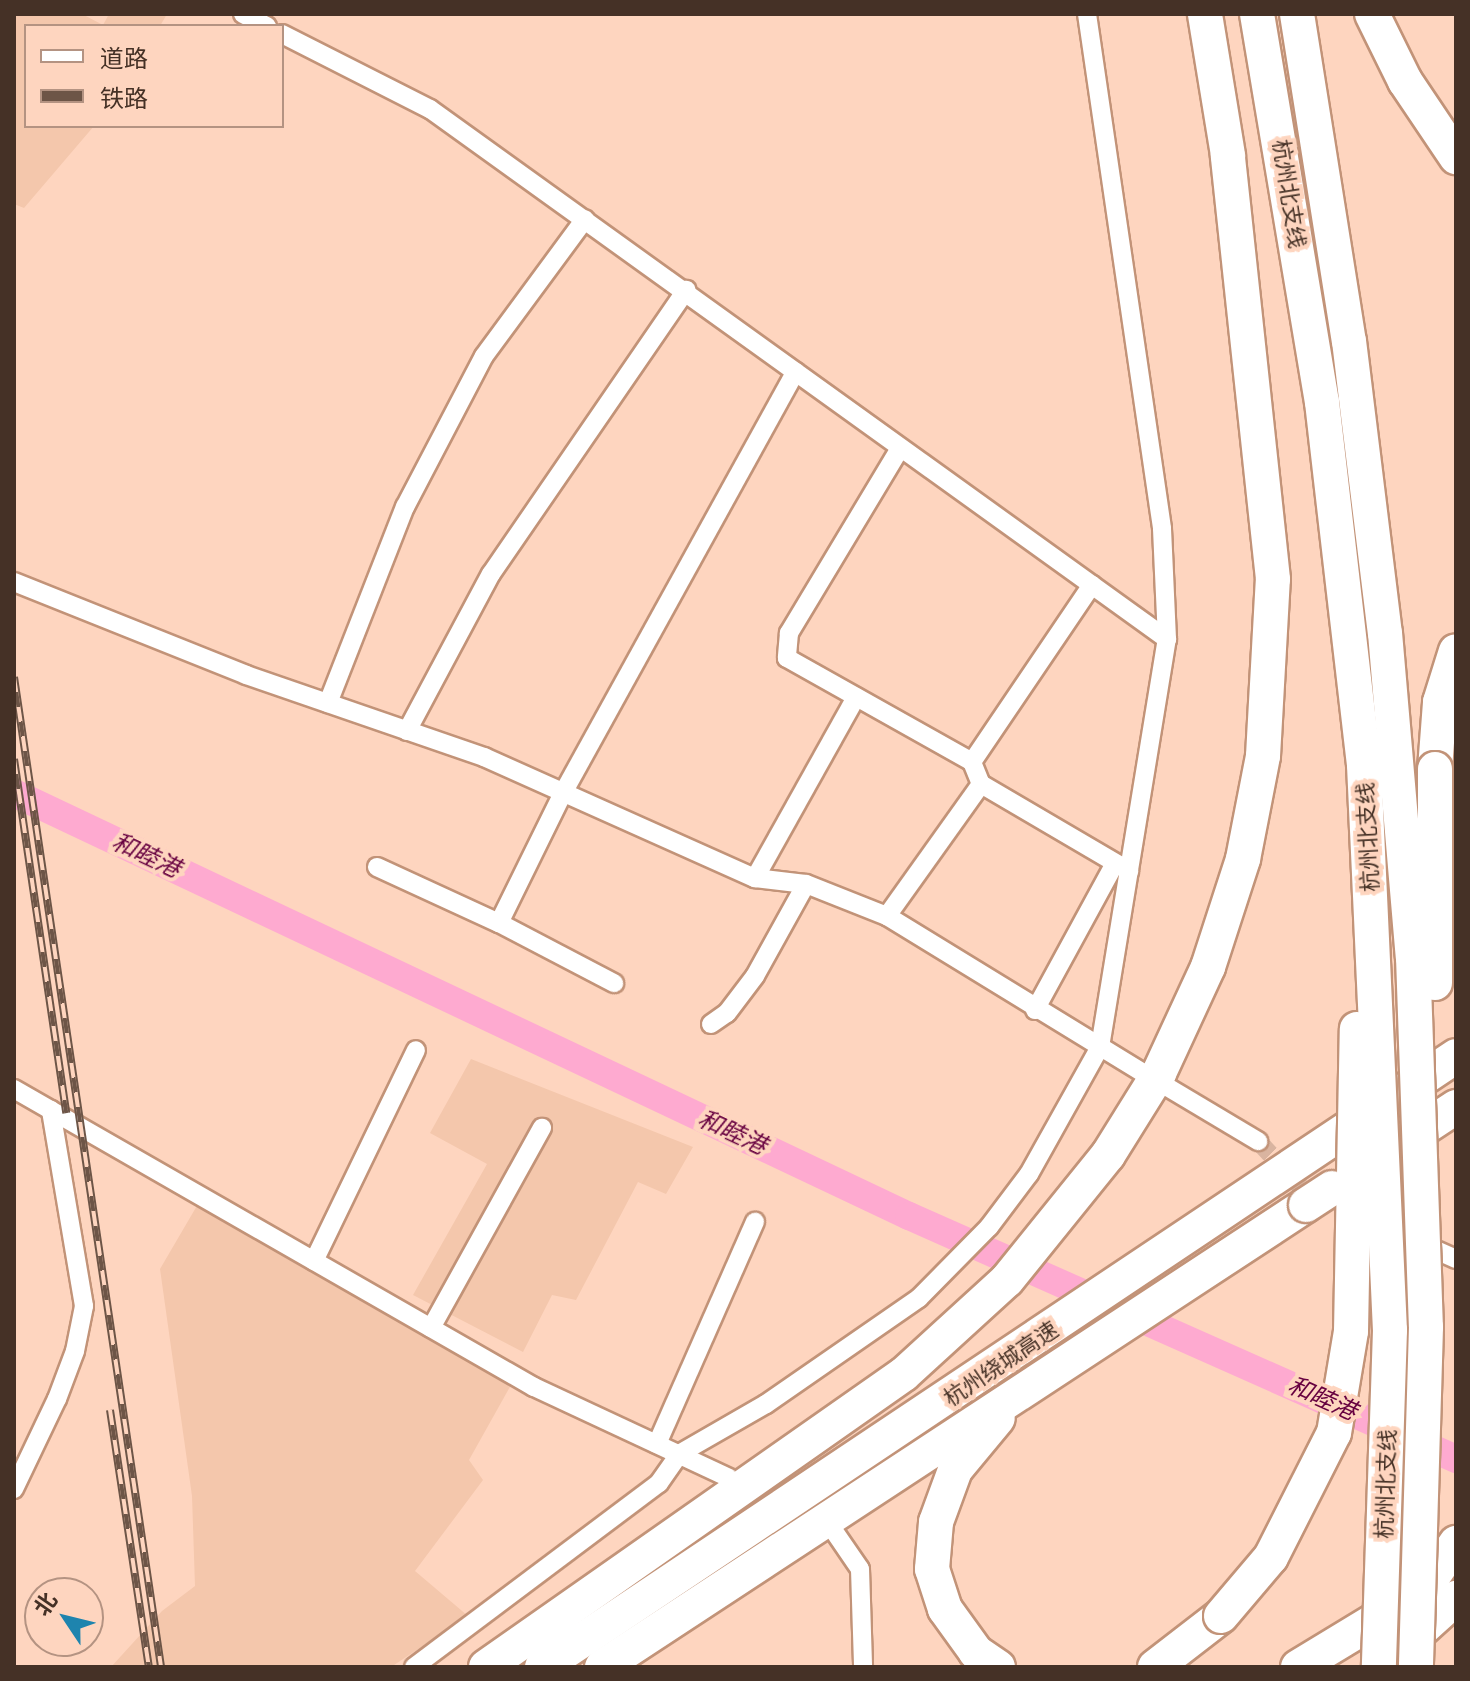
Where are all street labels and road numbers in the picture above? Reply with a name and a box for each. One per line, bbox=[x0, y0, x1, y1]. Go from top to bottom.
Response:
street label: 杭州北支线 bbox=[1267, 138, 1311, 250]
street label: 杭州北支线 bbox=[1352, 781, 1384, 893]
street label: 杭州绕城高速 bbox=[939, 1316, 1063, 1412]
street label: 杭州北支线 bbox=[1371, 1429, 1401, 1539]

